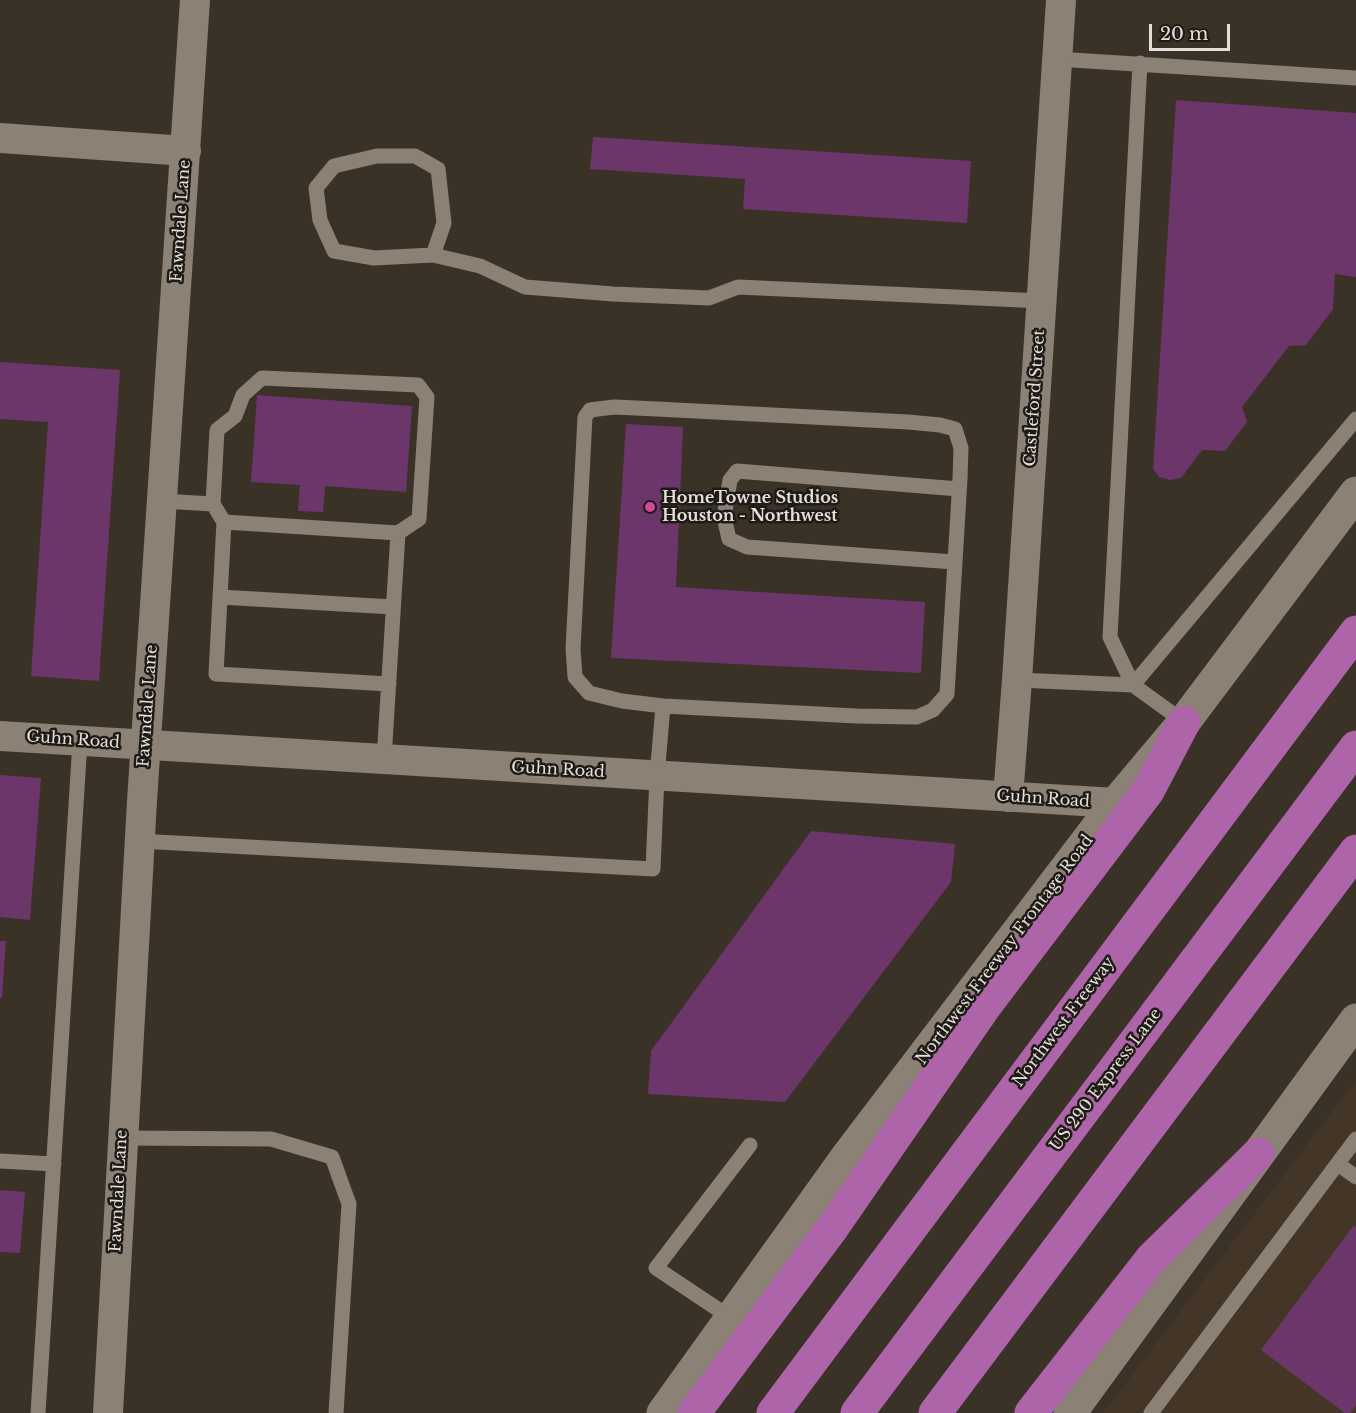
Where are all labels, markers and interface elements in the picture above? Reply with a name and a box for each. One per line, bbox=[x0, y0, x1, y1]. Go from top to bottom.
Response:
scale bar bbox=[1152, 12, 1233, 50]
text: 20 m bbox=[1160, 23, 1208, 45]
street label: Fawndale Lane bbox=[167, 159, 195, 283]
street label: Castleford Street bbox=[1021, 329, 1049, 467]
place label: HomeTowne Studios Houston - Northwest bbox=[662, 488, 838, 526]
marker: HomeTowne Studios Houston - Northwest bbox=[643, 500, 657, 514]
street label: Fawndale Lane bbox=[134, 644, 162, 768]
street label: Guhn Road bbox=[26, 727, 120, 753]
street label: Guhn Road bbox=[511, 758, 605, 782]
street label: Guhn Road bbox=[996, 786, 1090, 812]
street label: Northwest Freeway Frontage Road bbox=[912, 831, 1098, 1069]
street label: Northwest Freeway bbox=[1009, 953, 1119, 1091]
street label: US 290 Express Lane bbox=[1046, 1005, 1166, 1155]
street label: Fawndale Lane bbox=[106, 1129, 132, 1253]

